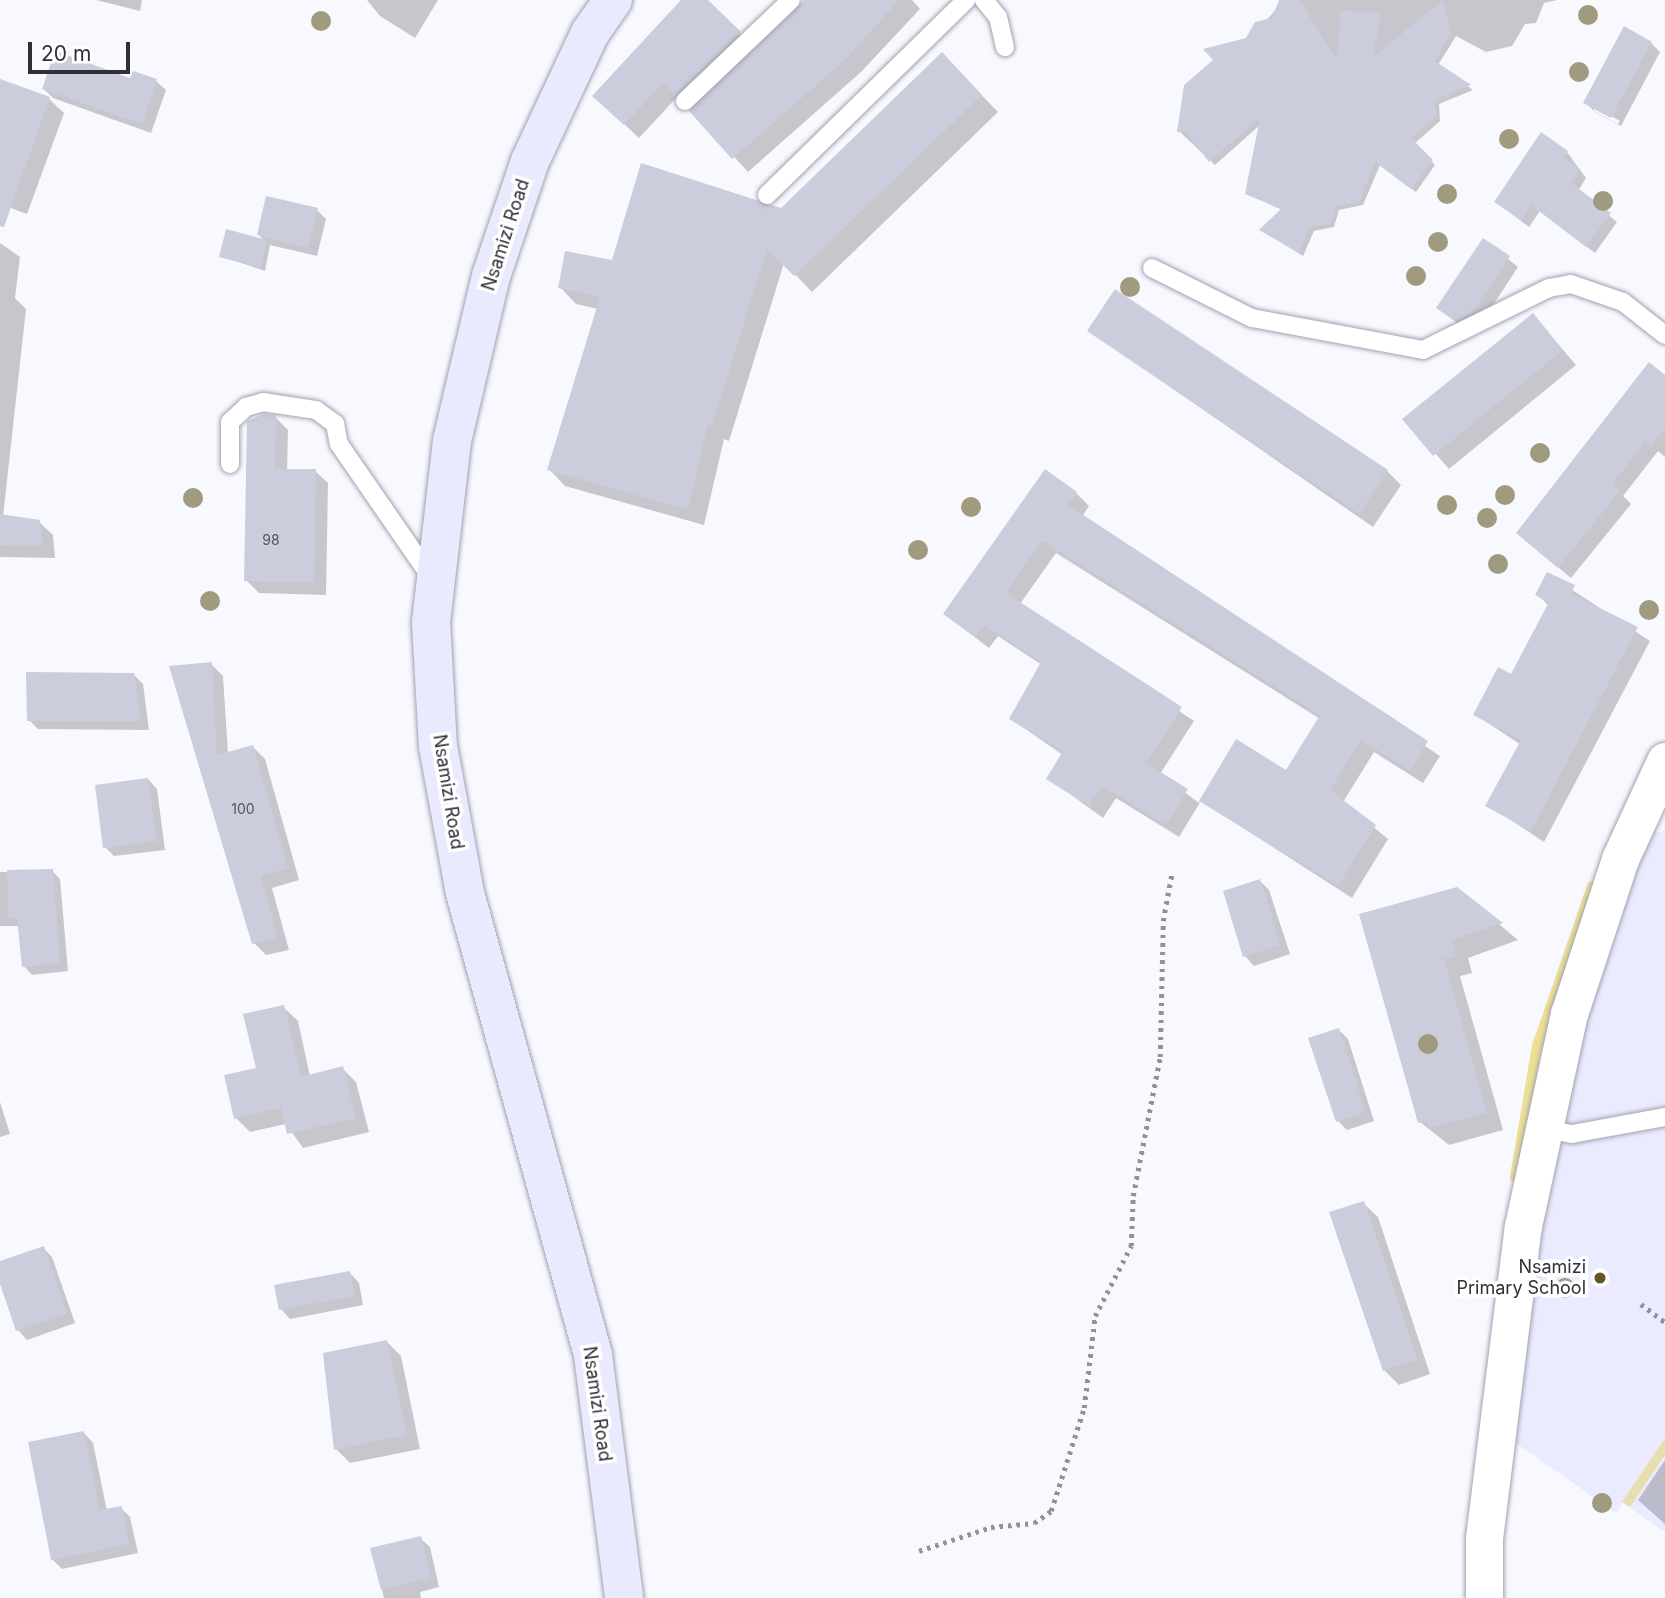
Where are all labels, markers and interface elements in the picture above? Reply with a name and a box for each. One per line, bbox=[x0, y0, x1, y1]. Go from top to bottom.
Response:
scale bar bbox=[32, 28, 133, 72]
text: 20 m bbox=[41, 41, 91, 66]
street label: Nsamizi Road bbox=[478, 176, 534, 294]
house number: 98 bbox=[262, 532, 280, 548]
street label: Nsamizi Road bbox=[428, 733, 468, 851]
house number: 100 bbox=[231, 801, 255, 817]
place label: Nsamizi Primary School bbox=[1457, 1257, 1586, 1300]
marker: Nsamizi Primary School bbox=[1592, 1270, 1608, 1286]
street label: Nsamizi Road bbox=[578, 1345, 616, 1463]

